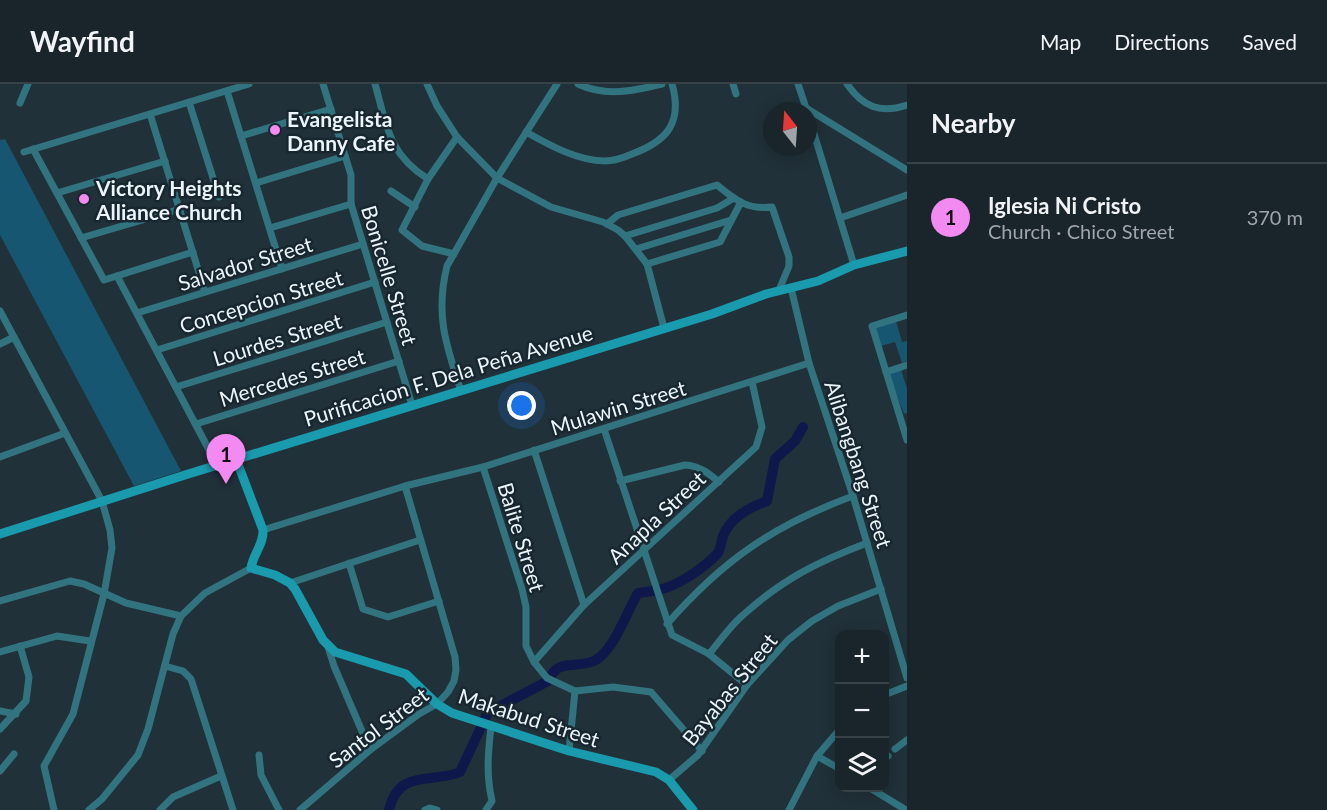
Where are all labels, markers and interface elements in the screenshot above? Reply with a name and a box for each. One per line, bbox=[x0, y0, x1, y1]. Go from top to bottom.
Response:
text: Wayfind bbox=[30, 24, 135, 58]
text: Map bbox=[1040, 29, 1081, 54]
text: Directions bbox=[1114, 29, 1209, 54]
text: Saved bbox=[1242, 29, 1297, 54]
north arrow bbox=[763, 102, 817, 156]
place label: Evangelista Danny Cafe bbox=[287, 106, 395, 155]
text: Nearby bbox=[931, 107, 1016, 139]
marker: Evangelista Danny Cafe bbox=[268, 123, 282, 137]
place label: Victory Heights Alliance Church bbox=[95, 175, 242, 224]
marker: Victory Heights Alliance Church bbox=[77, 192, 91, 206]
text: Iglesia Ni Cristo bbox=[988, 192, 1141, 219]
street label: Bonicelle Street bbox=[357, 202, 423, 348]
text: 1 bbox=[945, 205, 956, 229]
text: 370 m bbox=[1247, 205, 1303, 229]
text: Church · Chico Street bbox=[988, 219, 1175, 243]
street label: Salvador Street bbox=[175, 231, 316, 295]
street label: Concepcion Street bbox=[176, 264, 346, 338]
street label: Lourdes Street bbox=[210, 307, 345, 370]
street label: Purificacion F. Dela Peña Avenue bbox=[300, 319, 596, 431]
street label: Mercedes Street bbox=[216, 343, 368, 411]
street label: Mulawin Street bbox=[547, 374, 689, 439]
street label: Alibangbang Street bbox=[820, 377, 898, 551]
your location bbox=[507, 391, 536, 420]
pin: 1 bbox=[206, 434, 246, 484]
street label: Anapla Street bbox=[602, 465, 710, 568]
street label: Balite Street bbox=[494, 479, 551, 595]
street label: Bayabas Street bbox=[676, 628, 782, 750]
map controls bbox=[835, 630, 889, 792]
button: + bbox=[835, 630, 889, 684]
street label: Santol Street bbox=[323, 681, 433, 773]
street label: Makabud Street bbox=[455, 682, 603, 752]
button: − bbox=[835, 684, 889, 738]
button: layers bbox=[835, 738, 889, 792]

